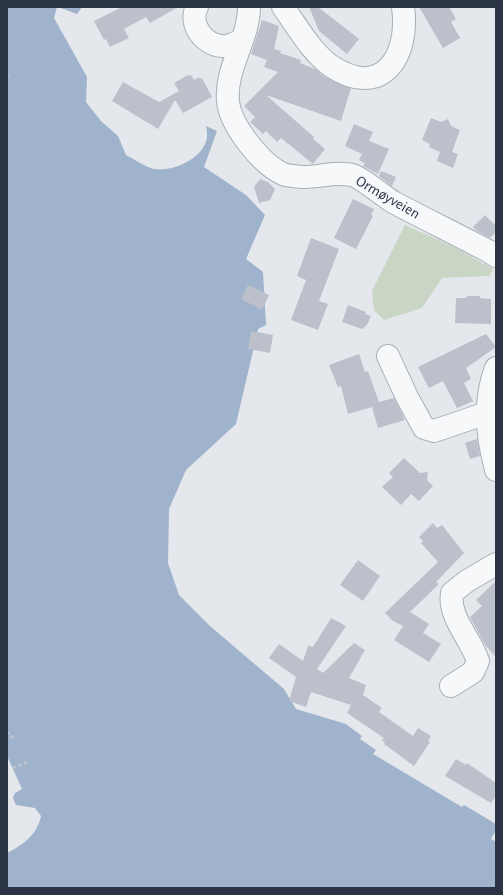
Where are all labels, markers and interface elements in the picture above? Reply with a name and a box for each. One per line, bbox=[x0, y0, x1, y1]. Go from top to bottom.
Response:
street label: Ormøyveien bbox=[353, 173, 422, 222]

